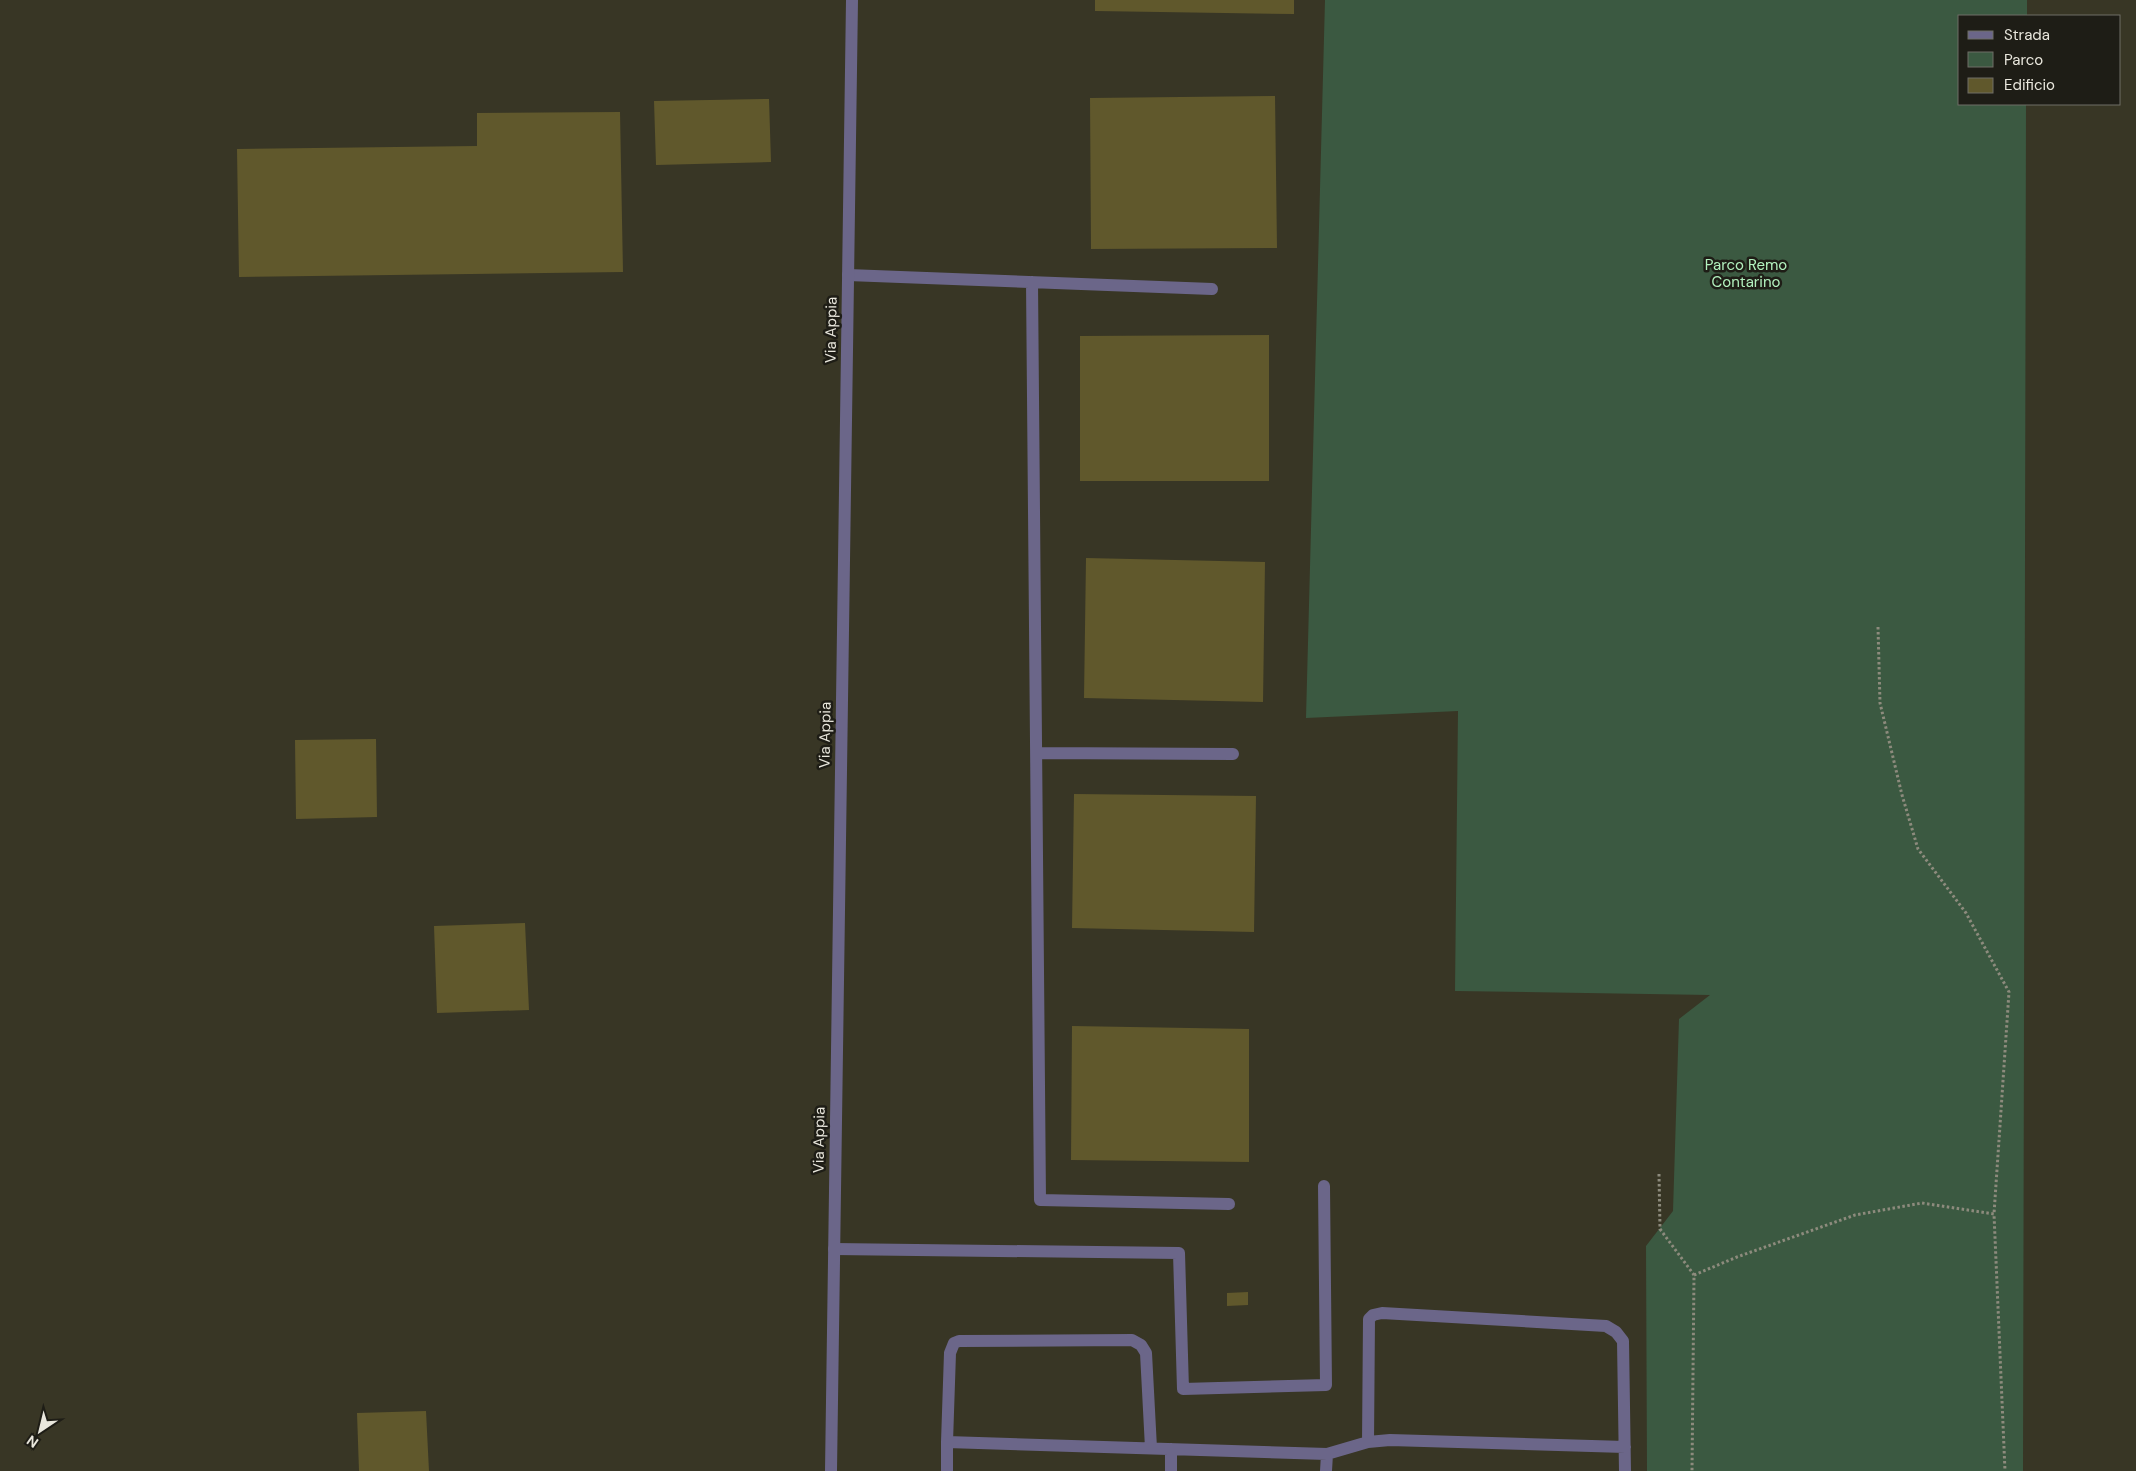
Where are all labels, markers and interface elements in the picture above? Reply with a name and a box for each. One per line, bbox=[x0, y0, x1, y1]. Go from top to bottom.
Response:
legend bbox=[1958, 15, 2121, 105]
text: Strada bbox=[2004, 25, 2050, 45]
text: Parco bbox=[2004, 50, 2043, 70]
text: Edificio bbox=[2004, 75, 2055, 95]
park label: Parco Remo Contarino bbox=[1705, 255, 1787, 292]
street label: Via Appia bbox=[820, 297, 842, 363]
street label: Via Appia bbox=[814, 702, 836, 768]
street label: Via Appia bbox=[808, 1107, 830, 1173]
north arrow bbox=[15, 1406, 65, 1456]
text: N bbox=[23, 1431, 42, 1452]

